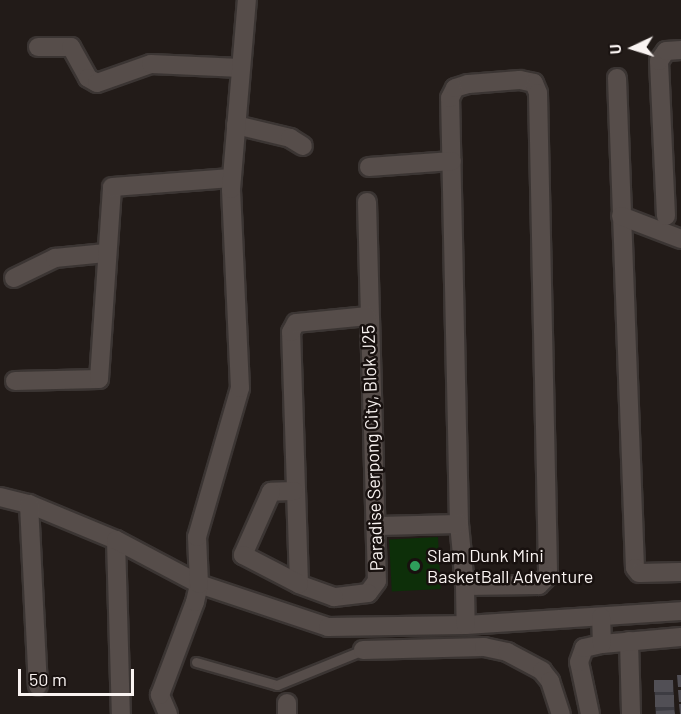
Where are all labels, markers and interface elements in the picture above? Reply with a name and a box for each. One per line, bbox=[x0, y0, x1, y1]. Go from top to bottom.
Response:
north arrow bbox=[603, 18, 663, 78]
text: U bbox=[605, 44, 624, 55]
street label: Paradise Serpong City, Blok J25 bbox=[357, 325, 387, 571]
place label: Slam Dunk Mini BasketBall Adventure bbox=[427, 545, 593, 588]
marker: Slam Dunk Mini BasketBall Adventure bbox=[408, 559, 422, 573]
scale bar bbox=[21, 657, 136, 695]
text: 50 m bbox=[29, 668, 67, 690]

